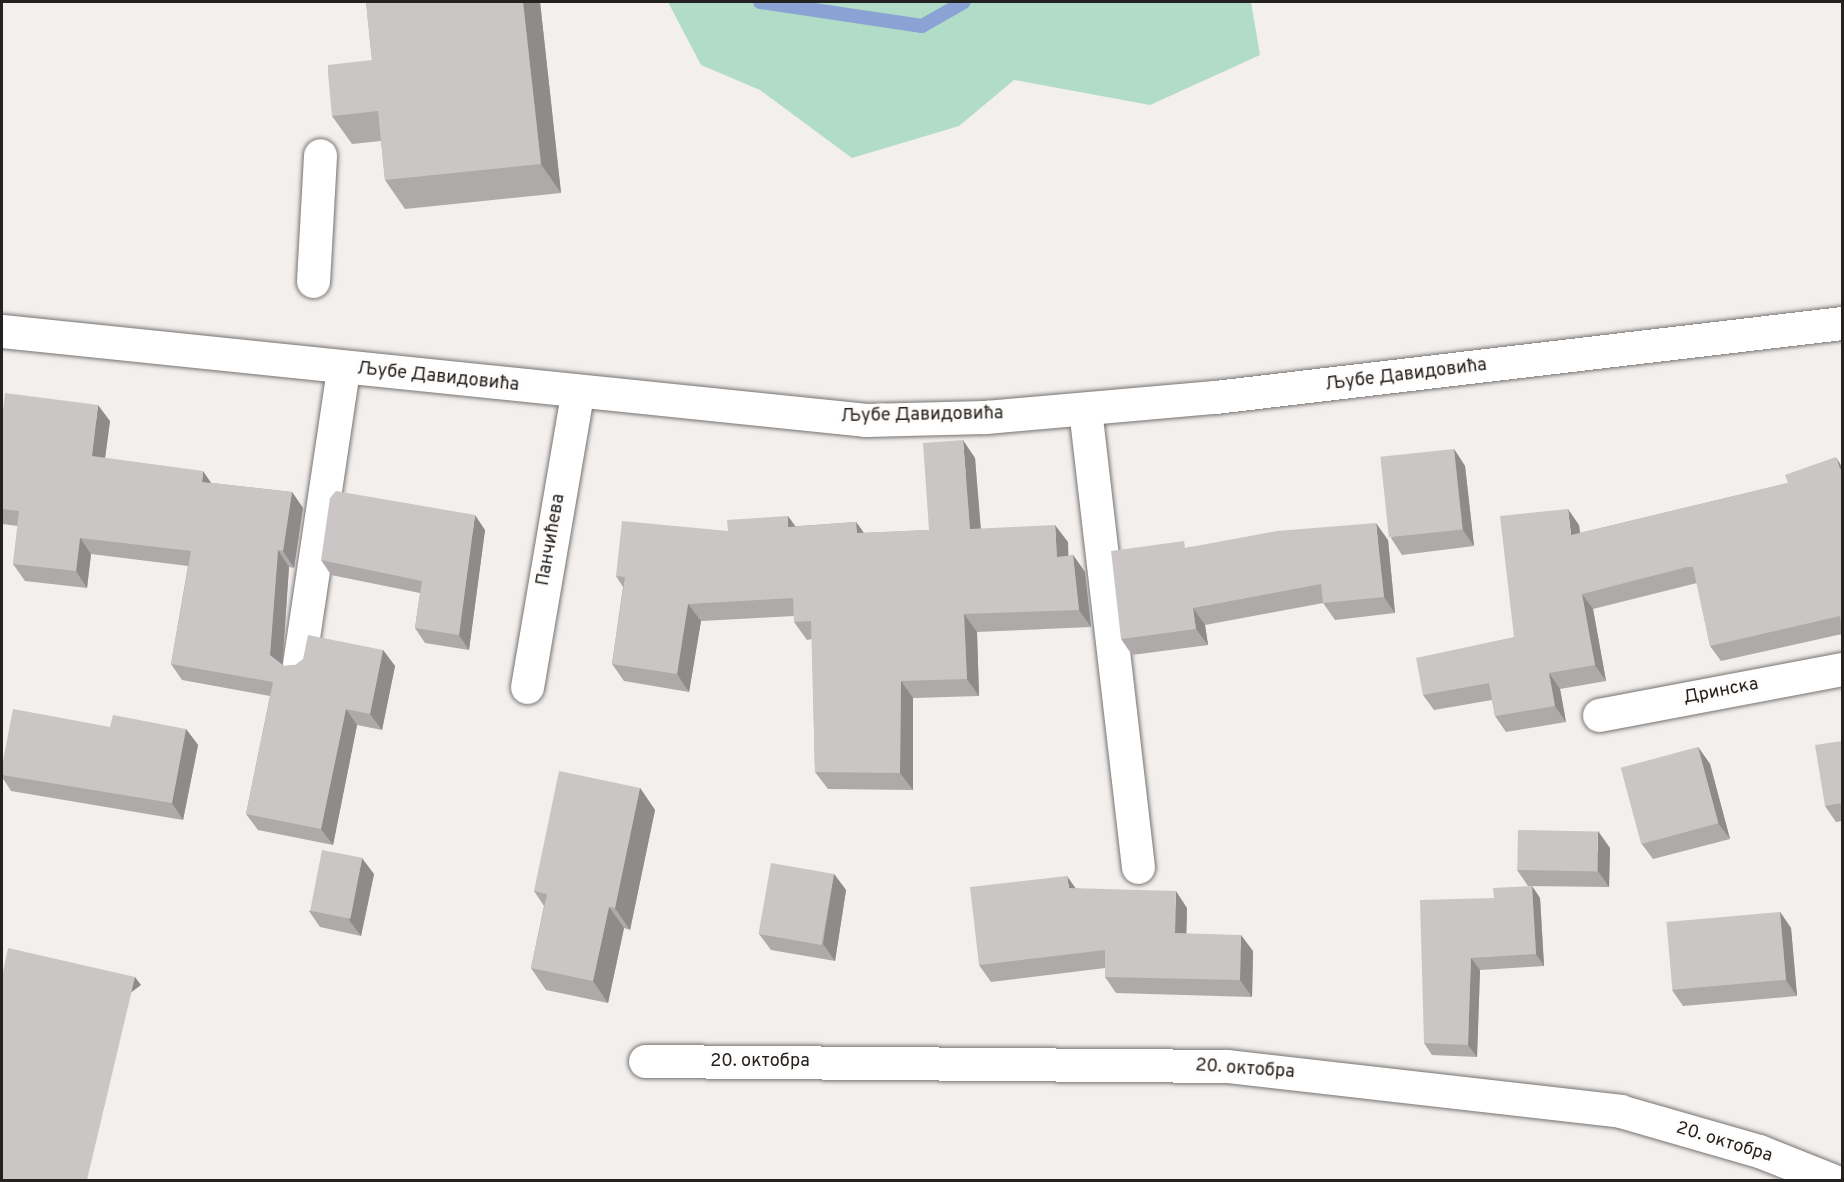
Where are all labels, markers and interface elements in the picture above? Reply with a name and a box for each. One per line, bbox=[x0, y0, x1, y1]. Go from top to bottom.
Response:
street label: Љубе Давидовића bbox=[1324, 355, 1488, 397]
street label: Љубе Давидовића bbox=[356, 359, 520, 397]
street label: Љубе Давидовића bbox=[840, 404, 1004, 428]
street label: Панчићева bbox=[533, 492, 571, 588]
street label: Дринска bbox=[1682, 674, 1760, 710]
street label: 20. октобра bbox=[710, 1051, 810, 1073]
street label: 20. октобра bbox=[1195, 1056, 1295, 1084]
street label: 20. октобра bbox=[1673, 1118, 1775, 1168]

